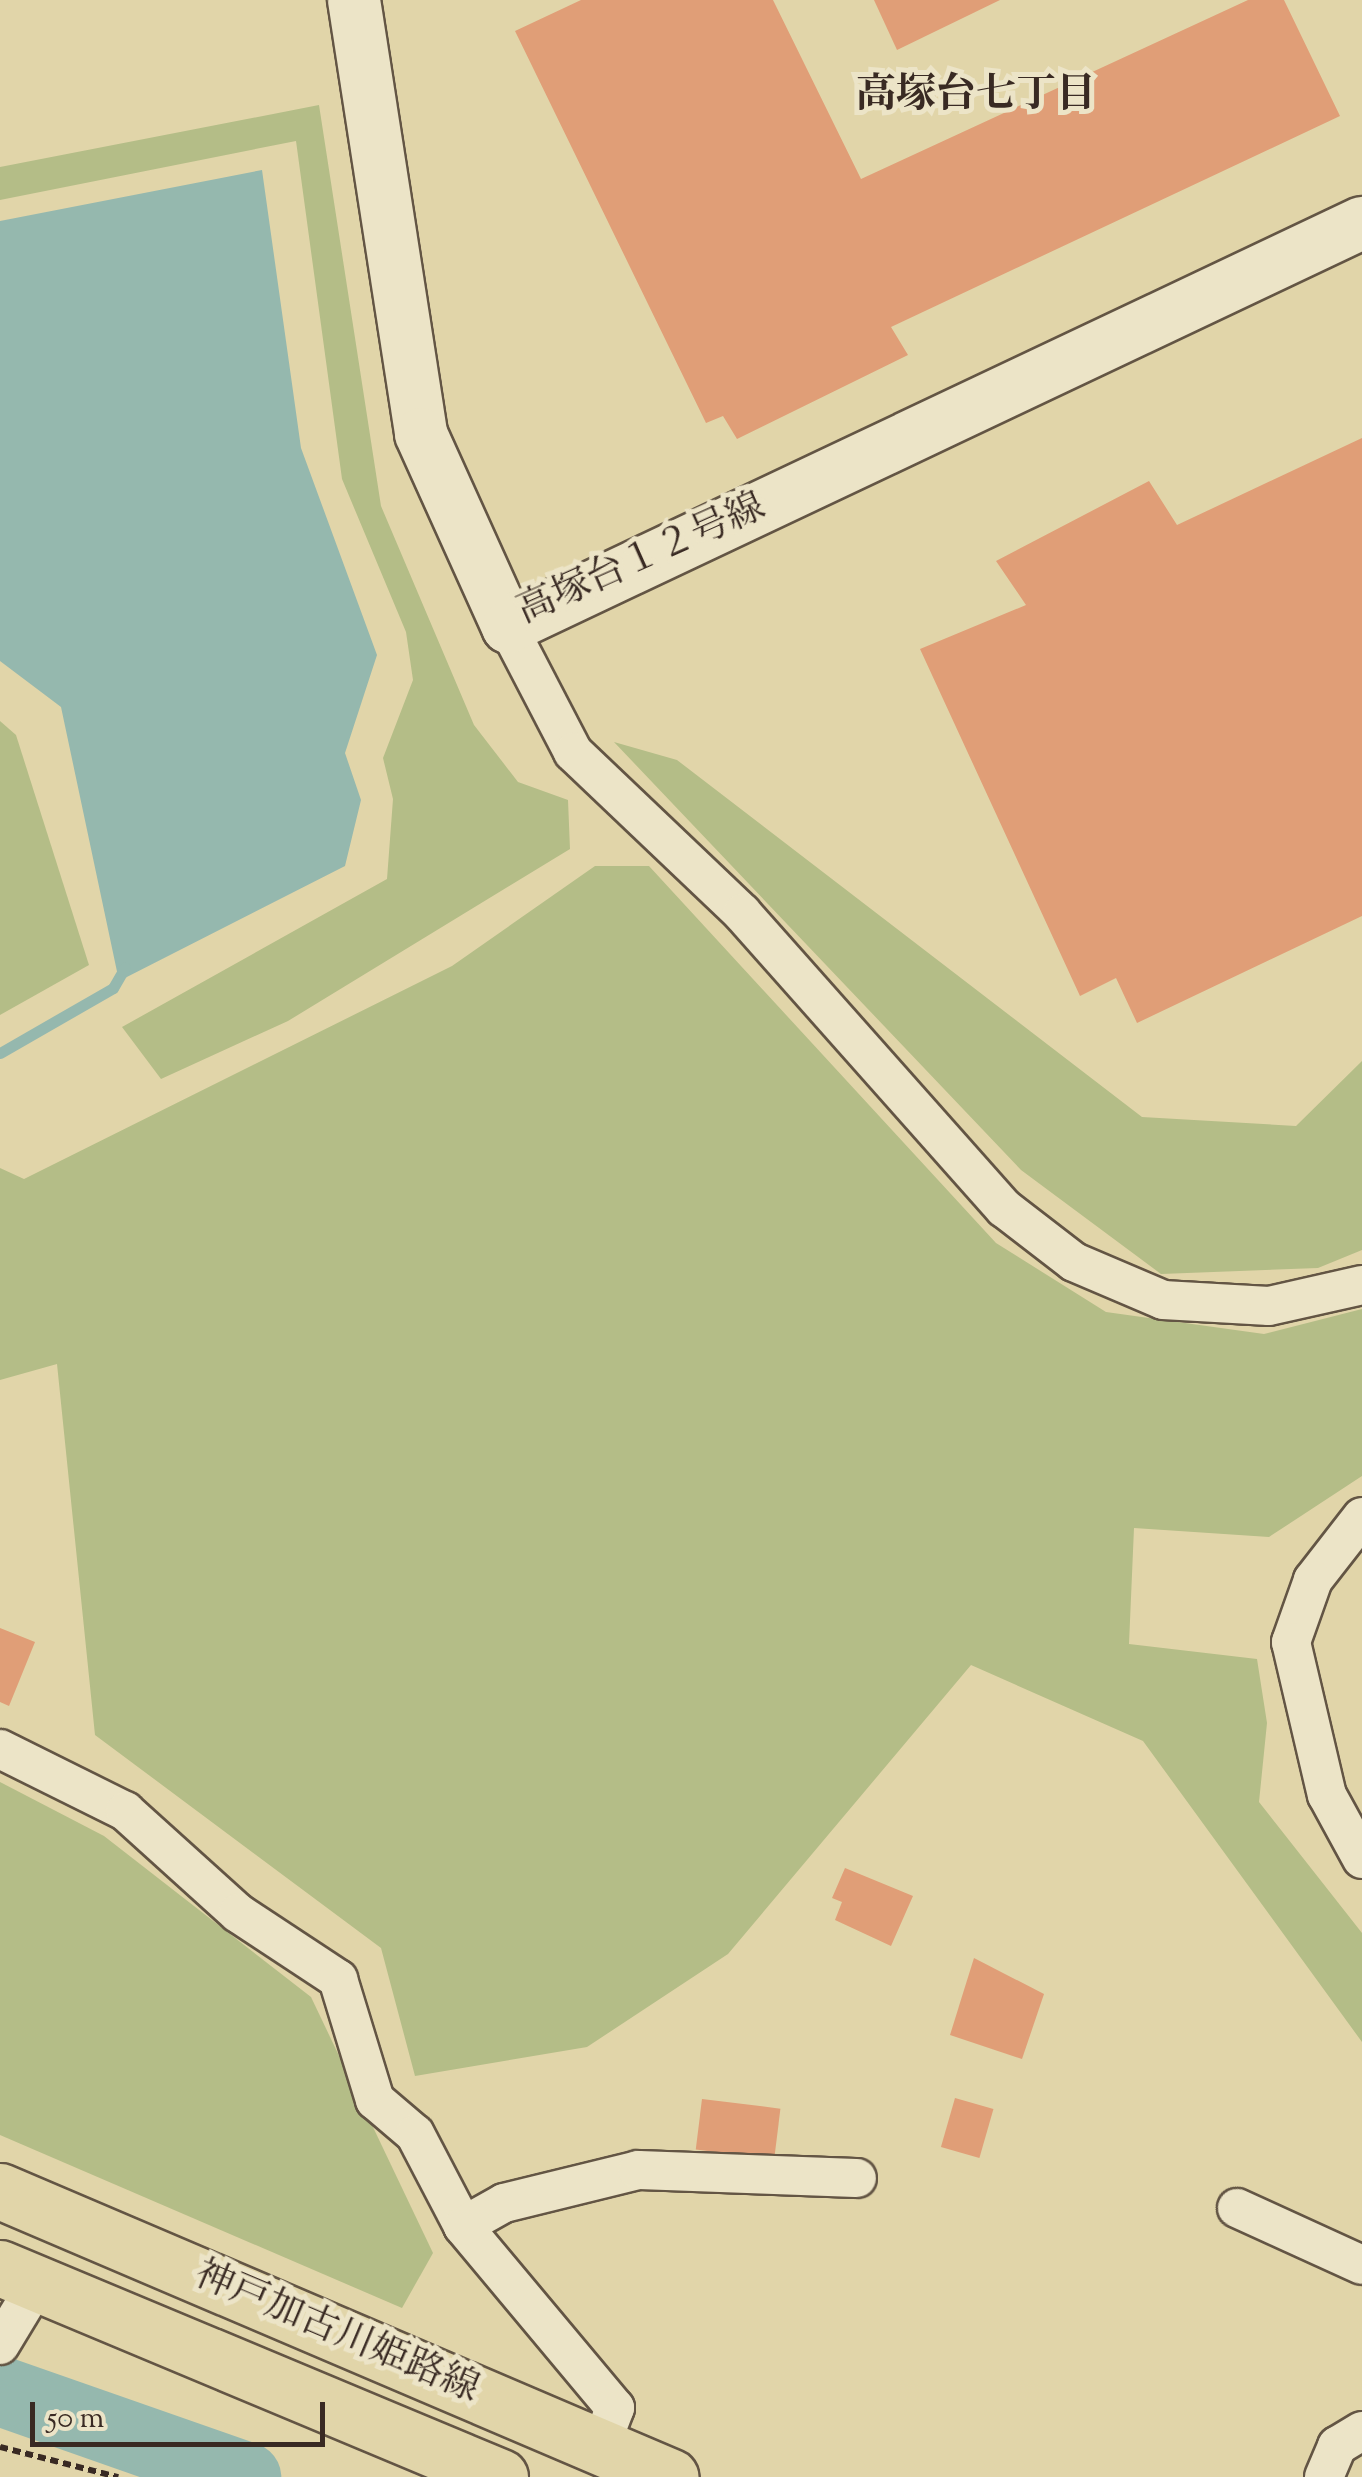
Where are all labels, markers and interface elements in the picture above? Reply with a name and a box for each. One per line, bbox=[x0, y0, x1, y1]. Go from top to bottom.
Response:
district label: 高塚台七丁目 bbox=[856, 73, 1096, 121]
street label: 高塚台１２号線 bbox=[511, 486, 773, 636]
street label: 神戸加古川姫路線 bbox=[187, 2254, 485, 2414]
scale bar bbox=[35, 2382, 330, 2444]
text: 50 m bbox=[47, 2398, 104, 2441]

